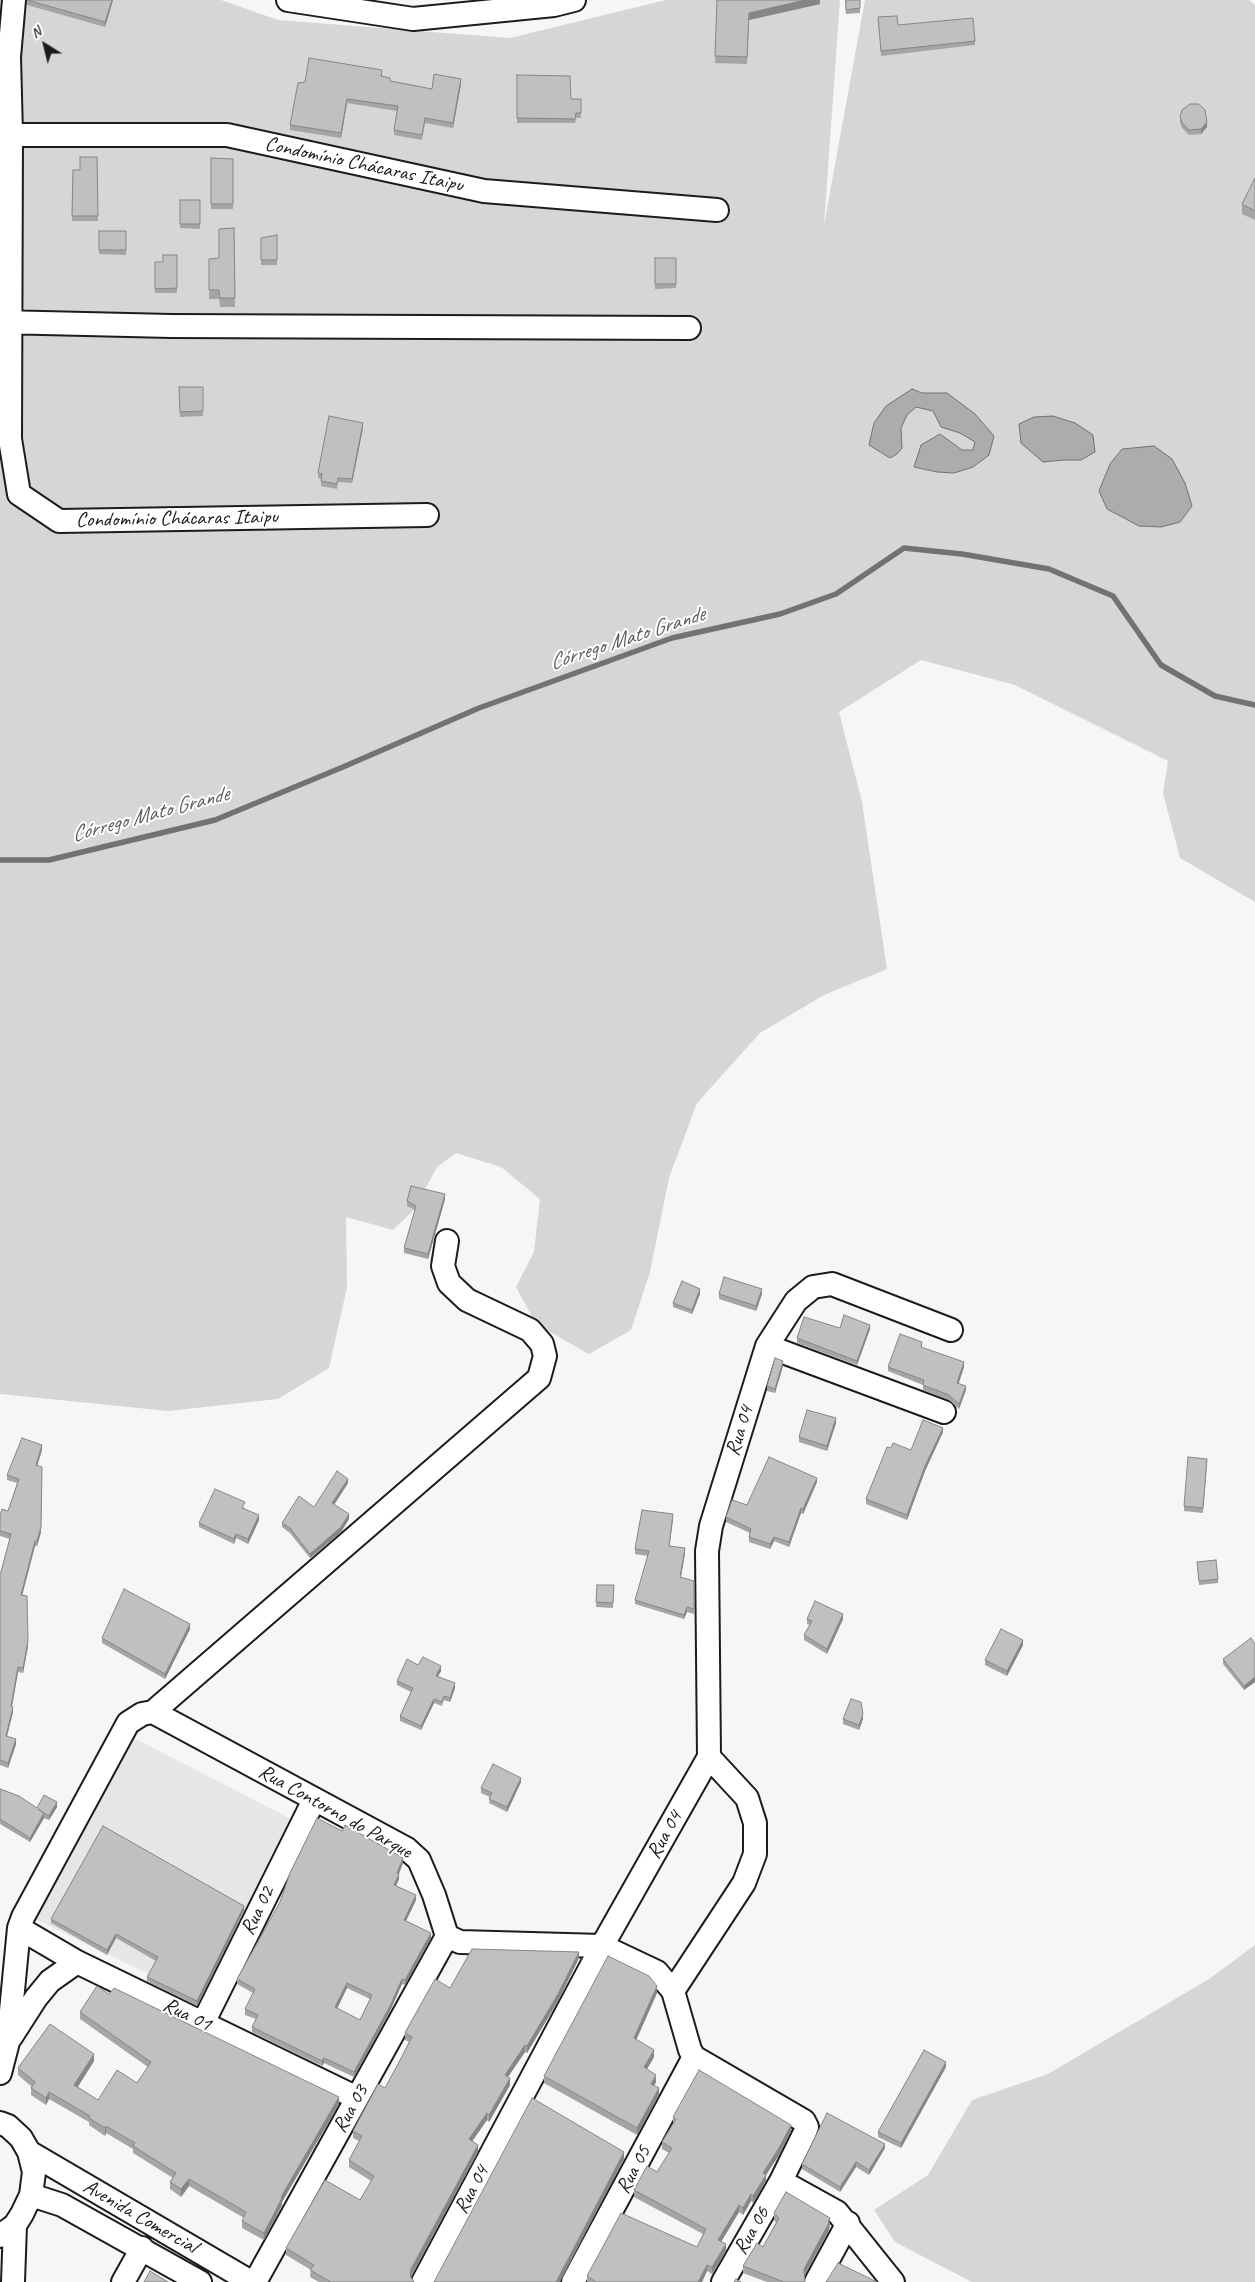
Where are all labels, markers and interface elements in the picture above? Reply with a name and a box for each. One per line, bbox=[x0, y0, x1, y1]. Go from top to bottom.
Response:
north arrow bbox=[20, 20, 70, 70]
text: N bbox=[27, 23, 44, 42]
street label: Condomínio Chácaras Itaipu bbox=[263, 132, 465, 198]
street label: Condomínio Chácaras Itaipu bbox=[76, 505, 278, 533]
water label: Córrego Mato Grande bbox=[546, 601, 708, 677]
water label: Córrego Mato Grande bbox=[68, 781, 232, 849]
street label: Rua 04 bbox=[721, 1403, 759, 1459]
street label: Rua Contorno do Parque bbox=[254, 1759, 416, 1865]
street label: Rua 04 bbox=[642, 1807, 688, 1863]
street label: Rua 02 bbox=[236, 1883, 280, 1939]
street label: Rua 01 bbox=[159, 1993, 215, 2037]
street label: Rua 03 bbox=[328, 2081, 374, 2137]
street label: Rua 05 bbox=[611, 2142, 657, 2198]
street label: Rua 04 bbox=[449, 2162, 495, 2218]
street label: Avenida Comercial bbox=[78, 2174, 202, 2260]
street label: Rua 06 bbox=[728, 2203, 776, 2259]

